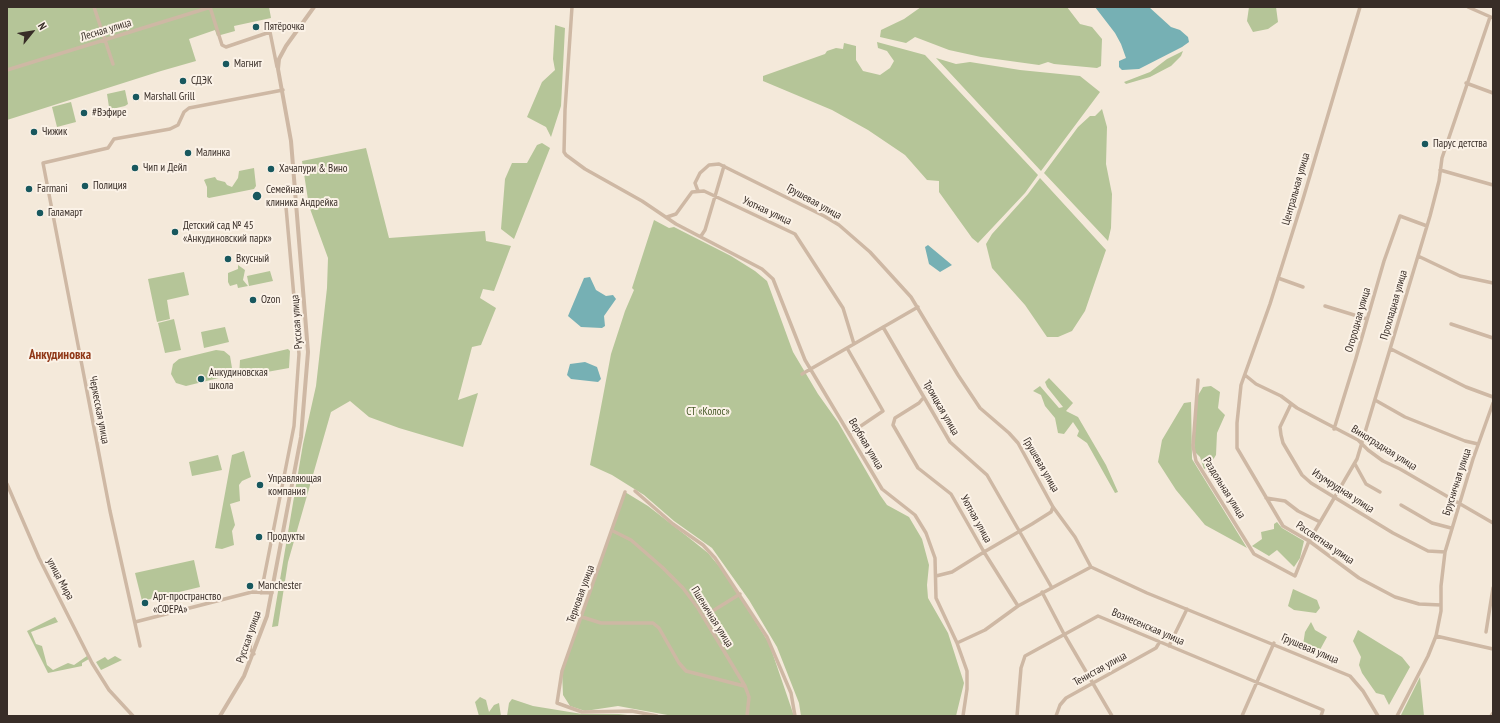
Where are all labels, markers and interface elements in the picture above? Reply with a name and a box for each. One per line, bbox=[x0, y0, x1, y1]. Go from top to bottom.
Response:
north arrow bbox=[12, 12, 52, 52]
street label: Лесная улица bbox=[79, 16, 133, 44]
text: N bbox=[35, 20, 50, 32]
place label: Пятёрочка bbox=[264, 20, 305, 34]
marker: Пятёрочка bbox=[251, 22, 261, 32]
place label: Магнит bbox=[234, 57, 262, 71]
marker: Магнит bbox=[221, 59, 231, 69]
place label: СДЭК bbox=[191, 74, 212, 88]
marker: СДЭК bbox=[178, 76, 188, 86]
place label: Marshall Grill bbox=[144, 90, 195, 104]
marker: Marshall Grill bbox=[131, 92, 141, 102]
place label: #Вэфире bbox=[92, 106, 126, 120]
marker: #Вэфире bbox=[79, 108, 89, 118]
place label: Чижик bbox=[42, 125, 67, 139]
marker: Чижик bbox=[29, 127, 39, 137]
place label: Парус детства bbox=[1433, 137, 1487, 151]
marker: Парус детства bbox=[1420, 139, 1430, 149]
place label: Малинка bbox=[196, 146, 230, 160]
marker: Малинка bbox=[183, 148, 193, 158]
street label: Центральная улица bbox=[1279, 151, 1313, 227]
place label: Чип и Дейл bbox=[143, 161, 187, 175]
place label: Хачапури & Вино bbox=[279, 162, 348, 176]
marker: Чип и Дейл bbox=[130, 163, 140, 173]
marker: Хачапури & Вино bbox=[266, 164, 276, 174]
place label: Полиция bbox=[93, 179, 127, 193]
marker: Полиция bbox=[80, 181, 90, 191]
street label: Грушевая улица bbox=[784, 181, 844, 223]
place label: Farmani bbox=[37, 182, 68, 196]
place label: Семейная клиника Андрейка bbox=[266, 183, 338, 209]
marker: Farmani bbox=[24, 184, 34, 194]
marker: Семейная клиника Андрейка bbox=[251, 190, 263, 202]
street label: Уютная улица bbox=[740, 194, 794, 228]
place label: Галамарт bbox=[48, 206, 83, 220]
marker: Галамарт bbox=[35, 208, 45, 218]
place label: Детский сад № 45 «Анкудиновский парк» bbox=[183, 219, 272, 245]
marker: Детский сад № 45 «Анкудиновский парк» bbox=[170, 227, 180, 237]
place label: Вкусный bbox=[236, 252, 269, 266]
marker: Вкусный bbox=[223, 254, 233, 264]
street label: Прохладная улица bbox=[1378, 269, 1410, 341]
street label: Огородная улица bbox=[1342, 286, 1374, 354]
place label: Ozon bbox=[261, 293, 280, 307]
street label: Русская улица bbox=[289, 294, 305, 350]
marker: Ozon bbox=[248, 295, 258, 305]
district label: Анкудиновка bbox=[29, 347, 91, 363]
place label: Анкудиновская школа bbox=[209, 366, 268, 392]
marker: Анкудиновская школа bbox=[196, 374, 206, 384]
street label: Черкесская улица bbox=[86, 375, 112, 445]
street label: Троицкая улица bbox=[920, 378, 962, 438]
park label: СТ «Колос» bbox=[686, 405, 730, 419]
street label: Вербная улица bbox=[846, 416, 886, 472]
street label: Виноградная улица bbox=[1349, 422, 1419, 474]
street label: Грушевая улица bbox=[1020, 435, 1062, 495]
street label: Брусничная улица bbox=[1440, 447, 1474, 517]
street label: Раздольная улица bbox=[1200, 455, 1248, 521]
street label: Изумрудная улица bbox=[1309, 466, 1377, 516]
place label: Управляющая компания bbox=[268, 472, 321, 498]
marker: Управляющая компания bbox=[255, 480, 265, 490]
street label: Уютная улица bbox=[957, 493, 995, 545]
street label: Рассветная улица bbox=[1293, 519, 1357, 567]
place label: Продукты bbox=[267, 530, 305, 544]
marker: Продукты bbox=[254, 532, 264, 542]
street label: улица Мира bbox=[43, 556, 77, 602]
street label: Терновая улица bbox=[564, 563, 598, 625]
place label: Manchester bbox=[258, 579, 302, 593]
marker: Manchester bbox=[245, 581, 255, 591]
street label: Пшеничная улица bbox=[688, 584, 736, 650]
place label: Арт-пространство «СФЕРА» bbox=[153, 590, 221, 616]
marker: Арт-пространство «СФЕРА» bbox=[140, 598, 150, 608]
street label: Вознесенская улица bbox=[1110, 606, 1186, 648]
street label: Русская улица bbox=[234, 609, 264, 665]
street label: Грушевая улица bbox=[1279, 631, 1341, 667]
street label: Тенистая улица bbox=[1071, 649, 1129, 689]

